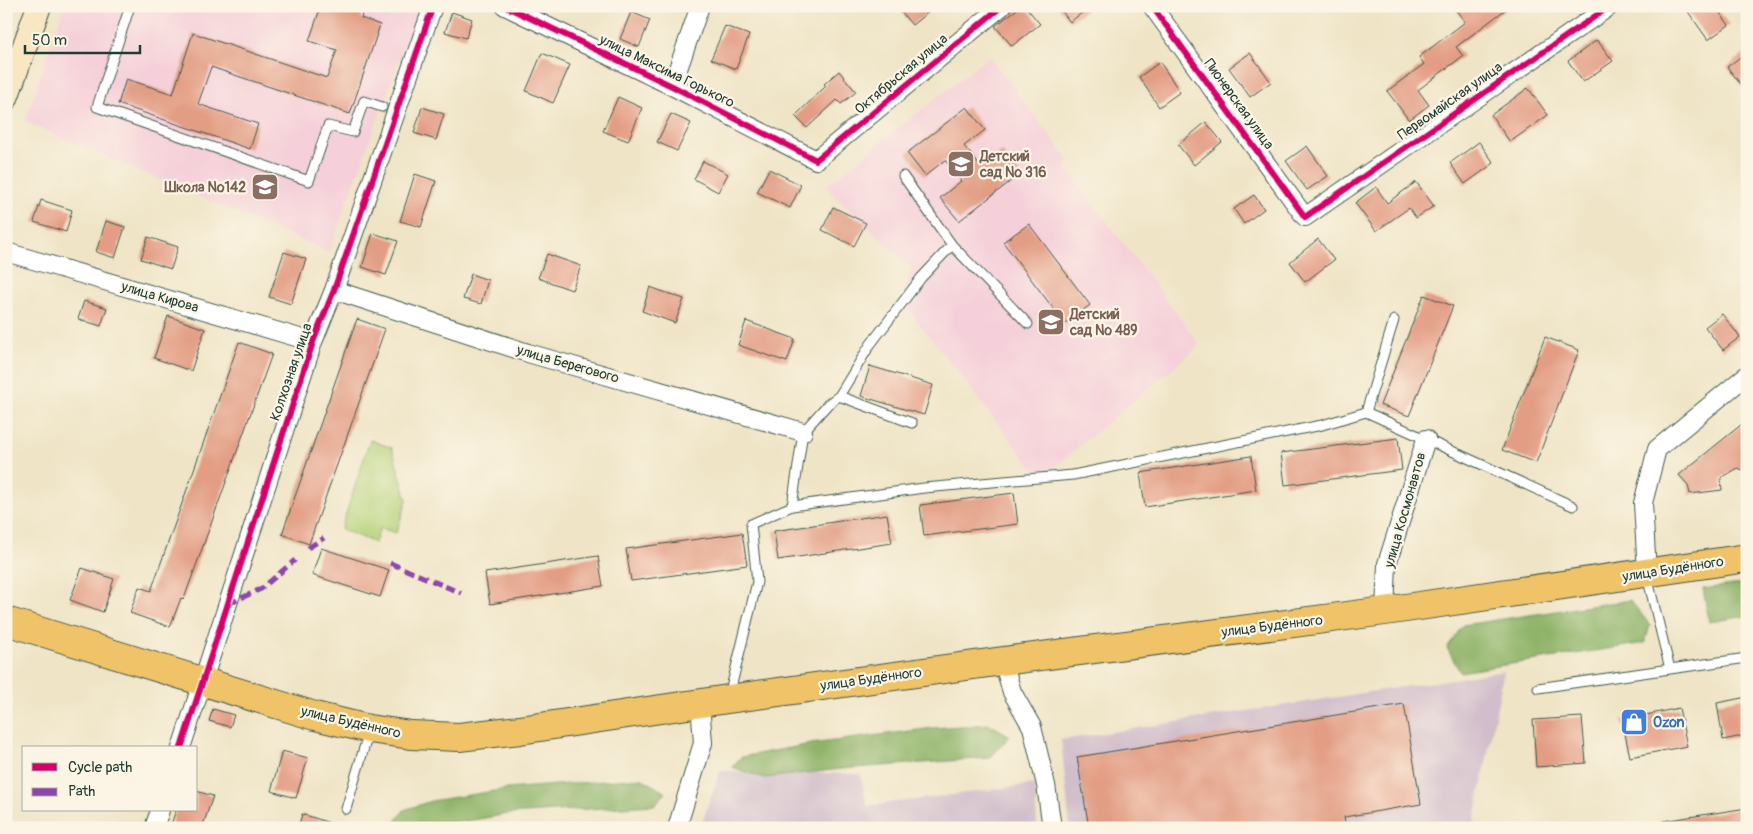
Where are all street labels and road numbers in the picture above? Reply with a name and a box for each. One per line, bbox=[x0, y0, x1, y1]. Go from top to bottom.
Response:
street label: улица Максима Горького bbox=[596, 30, 738, 111]
street label: Октябрьская улица bbox=[851, 30, 951, 118]
street label: Пионерская улица bbox=[1200, 55, 1278, 153]
street label: Первомайская улица bbox=[1394, 58, 1506, 144]
street label: улица Кирова bbox=[118, 278, 201, 316]
street label: Колхозная улица bbox=[266, 321, 316, 423]
street label: улица Берегового bbox=[514, 341, 622, 387]
street label: улица Космонавтов bbox=[1380, 450, 1430, 571]
street label: улица Будённого bbox=[1620, 553, 1725, 586]
street label: улица Будённого bbox=[1219, 611, 1324, 641]
street label: улица Будённого bbox=[818, 663, 923, 695]
street label: улица Будённого bbox=[298, 702, 403, 742]

